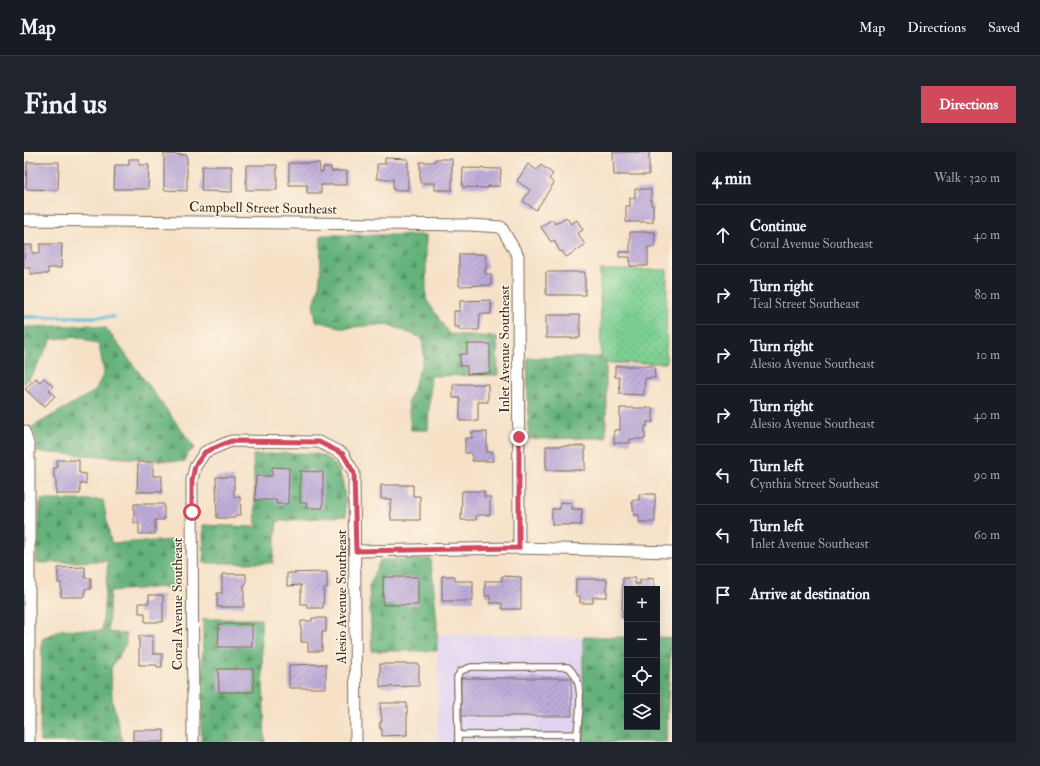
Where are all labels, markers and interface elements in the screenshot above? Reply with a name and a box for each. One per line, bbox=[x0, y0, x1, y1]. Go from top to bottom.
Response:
text: Map bbox=[20, 16, 56, 40]
text: Map bbox=[859, 19, 885, 36]
text: Directions bbox=[907, 19, 966, 36]
text: Saved bbox=[988, 19, 1020, 36]
button: Directions bbox=[921, 86, 1016, 123]
text: Find us bbox=[24, 87, 107, 122]
text: 4 min bbox=[712, 168, 751, 189]
text: Walk · 320 m bbox=[934, 170, 1000, 186]
street label: Campbell Street Southeast bbox=[189, 198, 338, 219]
text: Continue bbox=[750, 217, 806, 236]
icon: ahead bbox=[712, 224, 734, 246]
text: 40 m bbox=[974, 227, 1000, 243]
text: Coral Avenue Southeast bbox=[750, 236, 873, 252]
text: Turn right bbox=[750, 277, 813, 296]
icon: right bbox=[712, 284, 734, 306]
street label: Inlet Avenue Southeast bbox=[496, 285, 513, 413]
text: 80 m bbox=[974, 287, 1000, 303]
text: Teal Street Southeast bbox=[750, 296, 860, 312]
text: Turn right bbox=[750, 337, 813, 356]
icon: right bbox=[712, 344, 734, 366]
text: 10 m bbox=[976, 347, 1000, 363]
text: Alesio Avenue Southeast bbox=[750, 356, 875, 372]
text: Turn right bbox=[750, 397, 813, 416]
icon: right bbox=[712, 404, 734, 426]
text: 40 m bbox=[974, 407, 1000, 423]
text: Alesio Avenue Southeast bbox=[750, 416, 875, 432]
route end bbox=[510, 428, 528, 446]
text: Turn left bbox=[750, 457, 804, 476]
icon: left bbox=[712, 464, 734, 486]
text: 90 m bbox=[974, 467, 1000, 483]
text: Cynthia Street Southeast bbox=[750, 476, 879, 492]
route start bbox=[183, 503, 201, 521]
text: Turn left bbox=[750, 517, 804, 536]
icon: left bbox=[712, 524, 734, 546]
text: 60 m bbox=[974, 527, 1000, 543]
street label: Alesio Avenue Southeast bbox=[333, 529, 350, 665]
text: Inlet Avenue Southeast bbox=[750, 536, 869, 552]
street label: Coral Avenue Southeast bbox=[169, 537, 186, 670]
icon: arrive bbox=[712, 584, 734, 606]
text: Arrive at destination bbox=[750, 585, 870, 604]
map controls bbox=[624, 586, 660, 730]
button: + bbox=[624, 586, 660, 622]
button: − bbox=[624, 622, 660, 658]
button: locate bbox=[624, 658, 660, 694]
button: layers bbox=[624, 694, 660, 730]

